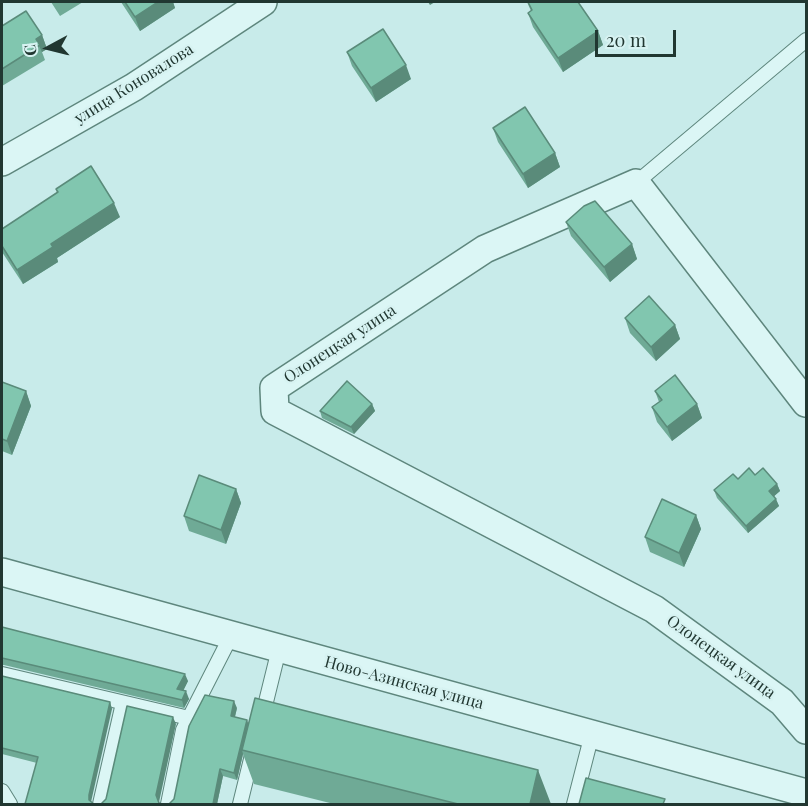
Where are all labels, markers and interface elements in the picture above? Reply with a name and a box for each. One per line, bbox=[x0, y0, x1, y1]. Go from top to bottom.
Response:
north arrow bbox=[18, 18, 78, 78]
scale bar bbox=[598, 18, 679, 56]
text: 20 m bbox=[606, 28, 646, 52]
street label: улица Коновалова bbox=[71, 40, 197, 128]
text: С bbox=[19, 43, 41, 57]
street label: Олонецкая улица bbox=[280, 301, 400, 387]
street label: Олонецкая улица bbox=[663, 611, 779, 703]
street label: Ново-Азинская улица bbox=[322, 652, 486, 714]

